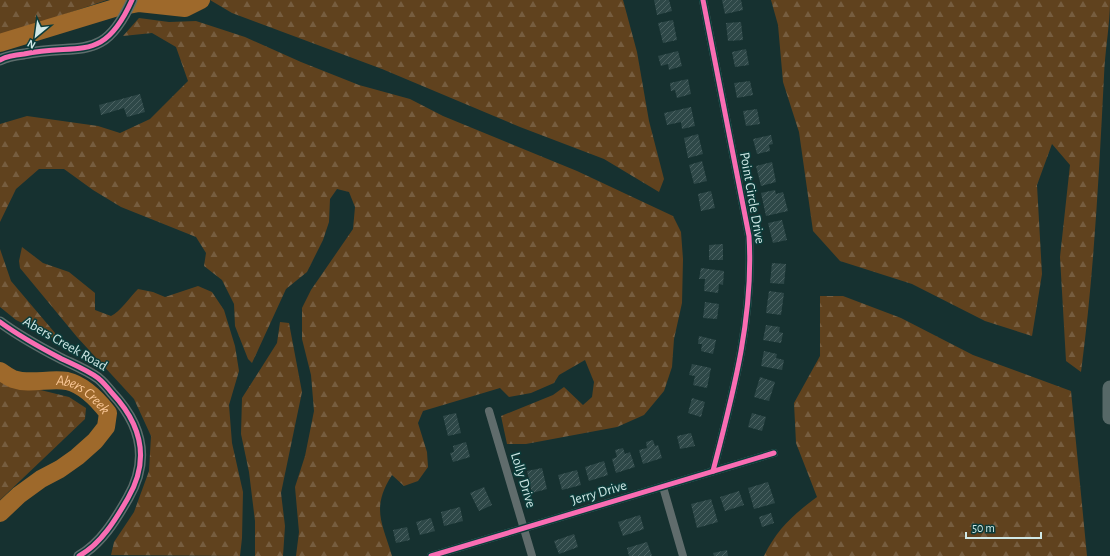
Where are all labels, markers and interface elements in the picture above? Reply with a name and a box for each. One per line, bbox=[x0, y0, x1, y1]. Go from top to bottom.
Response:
north arrow bbox=[16, 16, 56, 56]
text: N bbox=[25, 38, 37, 51]
street label: Point Circle Drive bbox=[737, 151, 767, 245]
street label: Abers Creek Road bbox=[20, 314, 110, 374]
water label: Abers Creek bbox=[55, 373, 113, 417]
street label: Lolly Drive bbox=[508, 451, 538, 509]
street label: Jerry Drive bbox=[570, 478, 628, 508]
scale bar bbox=[966, 514, 1041, 540]
text: 50 m bbox=[972, 522, 995, 534]

